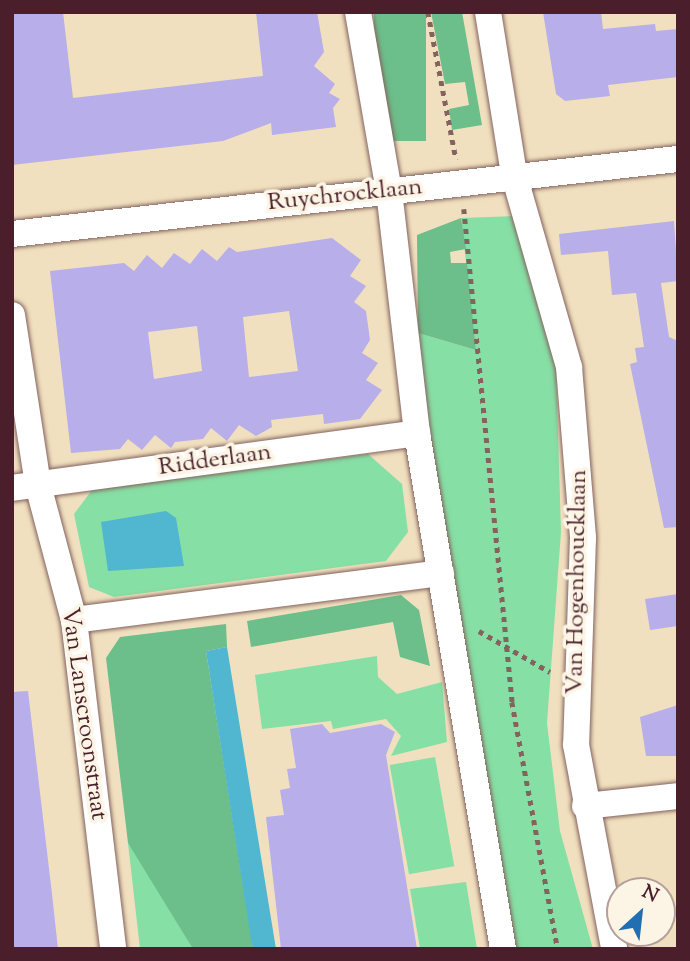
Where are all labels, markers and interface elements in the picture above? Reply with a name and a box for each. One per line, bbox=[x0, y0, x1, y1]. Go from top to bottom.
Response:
street label: Ruychrocklaan bbox=[266, 174, 424, 218]
street label: Ridderlaan bbox=[157, 439, 273, 483]
street label: Van Hogenhoucklaan bbox=[562, 469, 594, 695]
street label: Van Lanscroonstraat bbox=[54, 606, 112, 822]
north arrow bbox=[606, 877, 676, 947]
text: N bbox=[637, 879, 663, 910]

